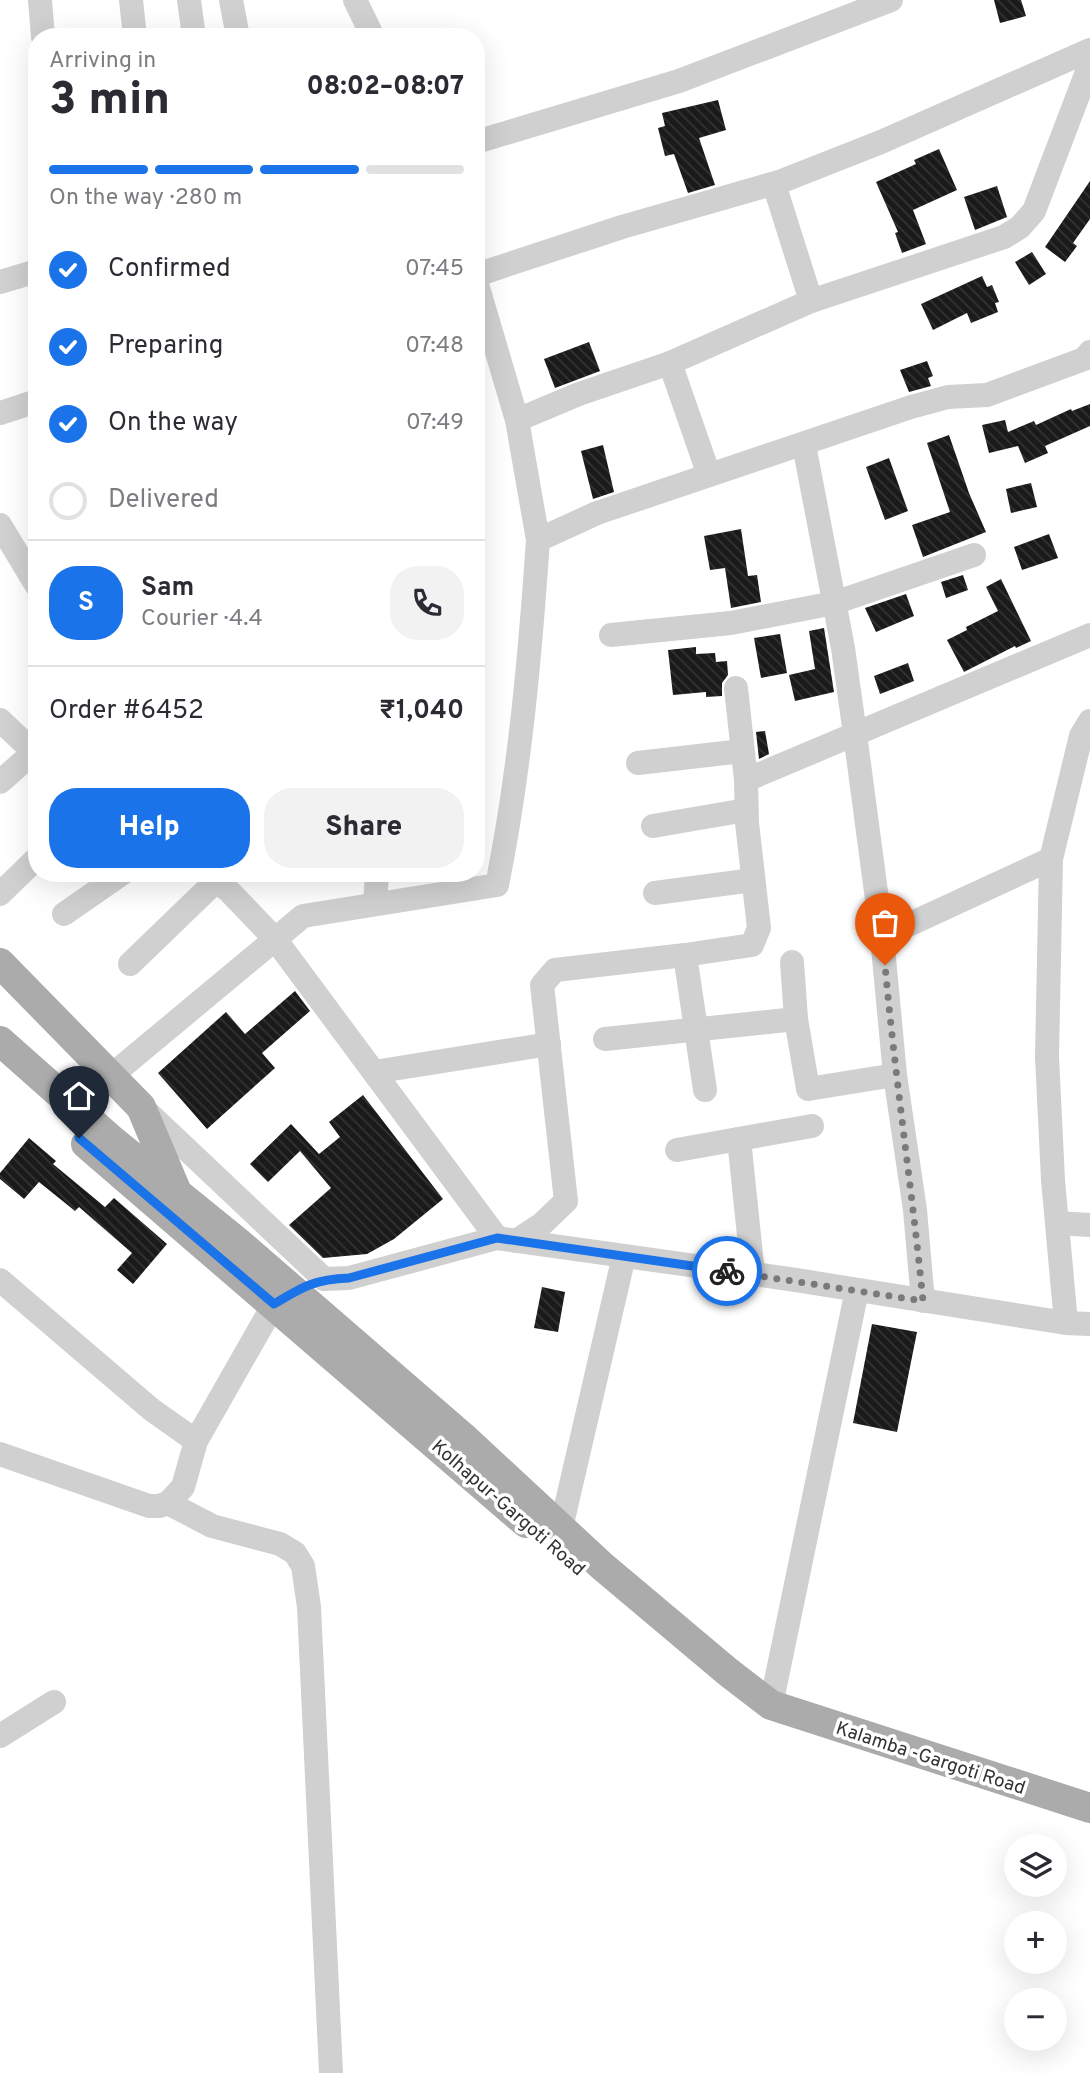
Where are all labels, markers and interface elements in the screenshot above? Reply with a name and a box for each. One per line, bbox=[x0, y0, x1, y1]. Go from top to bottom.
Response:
text: Arriving in bbox=[49, 47, 156, 76]
text: 08:02–08:07 bbox=[307, 71, 464, 104]
text: 3 min bbox=[49, 72, 170, 131]
text: On the way · 280 m bbox=[49, 184, 242, 213]
icon: check bbox=[49, 251, 87, 289]
text: Confirmed bbox=[108, 253, 231, 286]
text: 07:45 bbox=[405, 255, 464, 284]
icon: check bbox=[49, 328, 87, 366]
text: Preparing bbox=[108, 330, 223, 363]
text: 07:48 bbox=[405, 332, 464, 361]
icon: check bbox=[49, 405, 87, 443]
text: On the way bbox=[108, 407, 238, 440]
text: 07:49 bbox=[406, 409, 464, 438]
text: Delivered bbox=[108, 484, 219, 517]
button: phone bbox=[390, 566, 464, 640]
text: Sam bbox=[141, 572, 194, 605]
text: S bbox=[78, 587, 94, 620]
text: Courier · 4.4 bbox=[141, 605, 263, 634]
text: Order #6452 bbox=[49, 695, 204, 728]
text: ₹1,040 bbox=[379, 695, 464, 728]
button: Help bbox=[49, 788, 250, 868]
button: Share bbox=[264, 788, 464, 868]
pin bbox=[855, 893, 915, 965]
icon: bag bbox=[866, 904, 904, 942]
pin bbox=[49, 1066, 109, 1138]
icon: home bbox=[60, 1077, 98, 1115]
courier bbox=[692, 1236, 762, 1306]
icon: bike bbox=[708, 1252, 746, 1290]
street label: Kolhapur-Gargoti Road bbox=[426, 1435, 590, 1582]
street label: Kalamba -Gargoti Road bbox=[833, 1717, 1028, 1801]
map controls bbox=[1004, 1834, 1067, 2051]
button: layers bbox=[1004, 1834, 1067, 1897]
button: + bbox=[1004, 1911, 1067, 1974]
button: − bbox=[1004, 1988, 1067, 2051]

